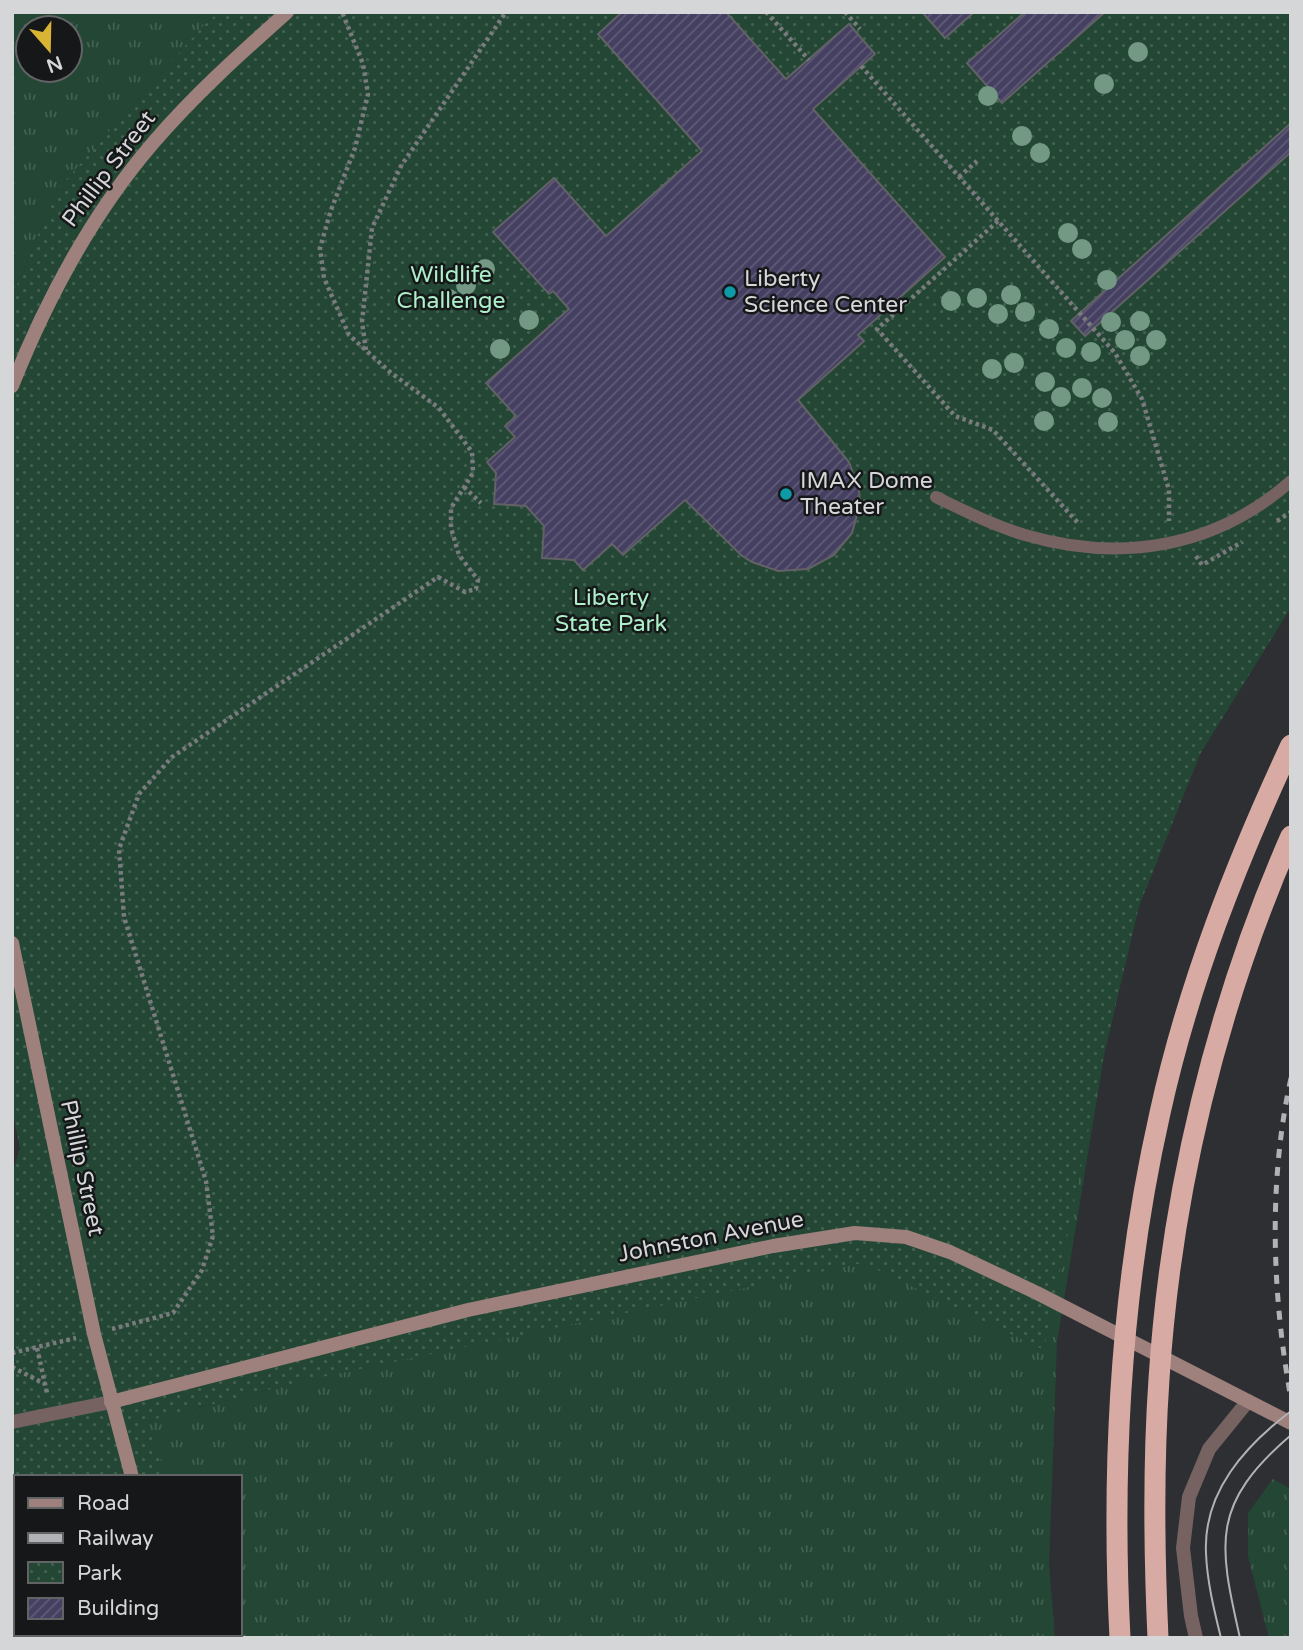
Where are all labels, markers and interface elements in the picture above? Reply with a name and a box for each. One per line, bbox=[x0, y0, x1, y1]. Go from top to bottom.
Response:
north arrow bbox=[14, 14, 84, 84]
text: N bbox=[44, 51, 65, 77]
street label: Phillip Street bbox=[56, 105, 162, 233]
park label: Wildlife Challenge bbox=[397, 261, 505, 315]
place label: Liberty Science Center bbox=[744, 265, 907, 319]
marker: Liberty Science Center bbox=[722, 284, 738, 300]
place label: IMAX Dome Theater bbox=[800, 467, 933, 521]
marker: IMAX Dome Theater bbox=[778, 486, 794, 502]
park label: Liberty State Park bbox=[555, 584, 667, 638]
street label: Phillip Street bbox=[54, 1097, 110, 1239]
street label: Johnston Avenue bbox=[616, 1205, 806, 1269]
legend bbox=[14, 1475, 242, 1636]
text: Road bbox=[77, 1491, 130, 1516]
text: Railway bbox=[77, 1526, 154, 1551]
text: Park bbox=[77, 1561, 122, 1586]
text: Building bbox=[77, 1596, 159, 1621]

